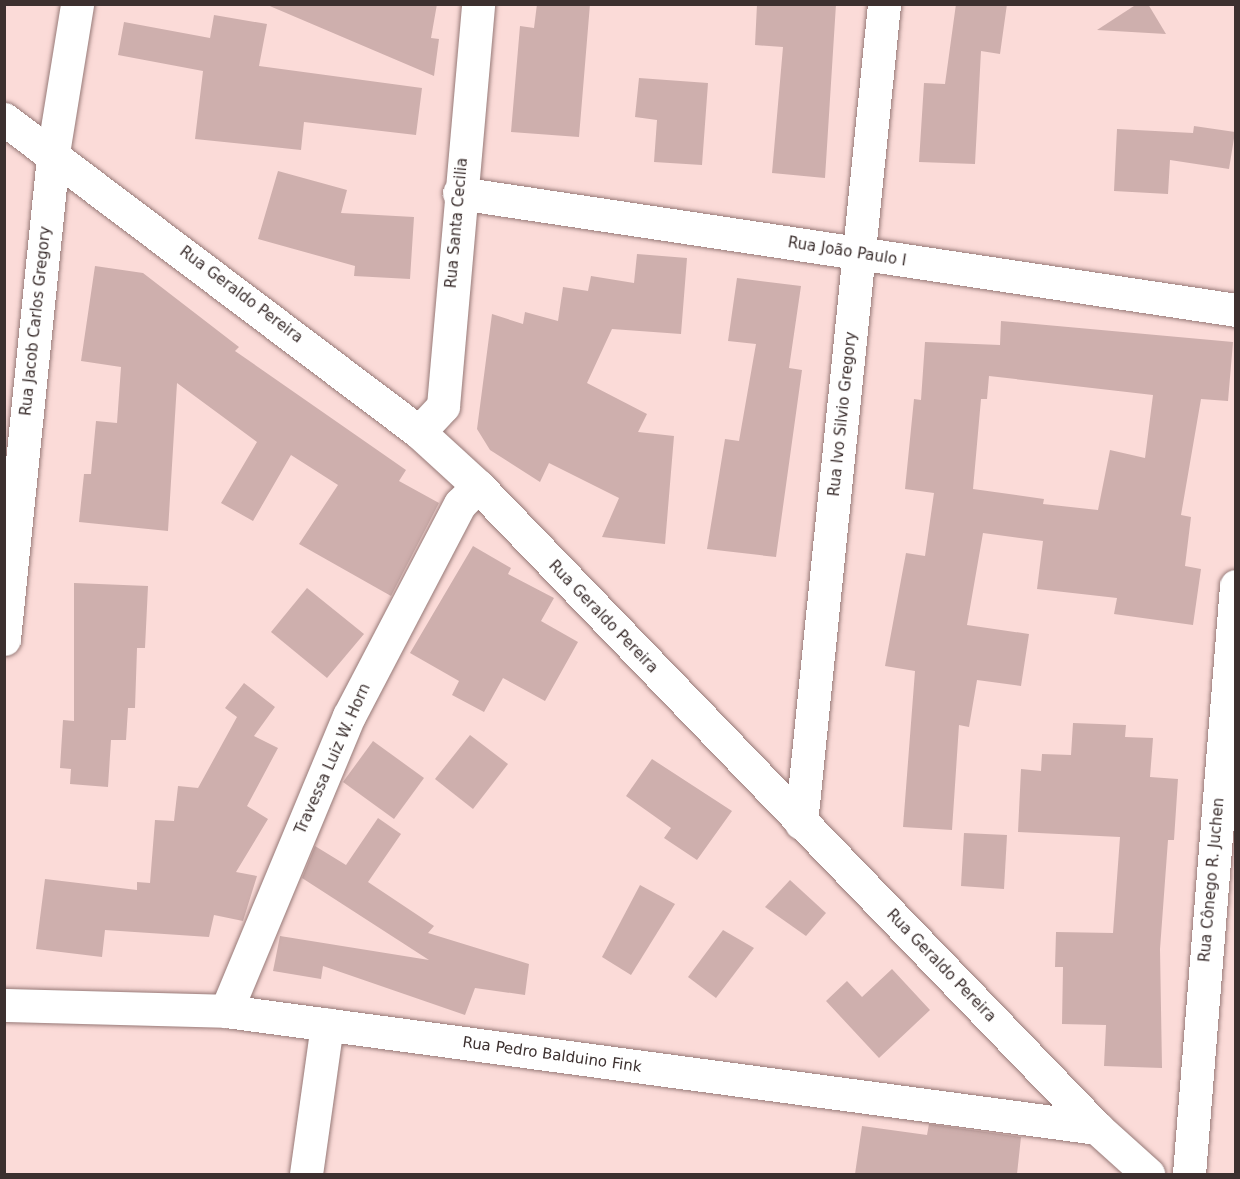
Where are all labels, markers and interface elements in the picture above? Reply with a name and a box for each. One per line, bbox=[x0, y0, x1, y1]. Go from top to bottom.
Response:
street label: Rua Santa Cecilia bbox=[442, 157, 472, 289]
street label: Rua Jacob Carlos Gregory bbox=[17, 225, 55, 417]
street label: Rua João Paulo I bbox=[787, 234, 907, 270]
street label: Rua Geraldo Pereira bbox=[176, 243, 306, 347]
street label: Rua Ivo Silvio Gregory bbox=[825, 331, 861, 497]
street label: Rua Geraldo Pereira bbox=[545, 557, 661, 677]
street label: Travessa Luiz W. Horn bbox=[292, 681, 374, 837]
street label: Rua Cônego R. Juchen bbox=[1196, 797, 1228, 963]
street label: Rua Geraldo Pereira bbox=[883, 906, 999, 1026]
street label: Rua Pedro Balduino Fink bbox=[461, 1034, 643, 1076]

